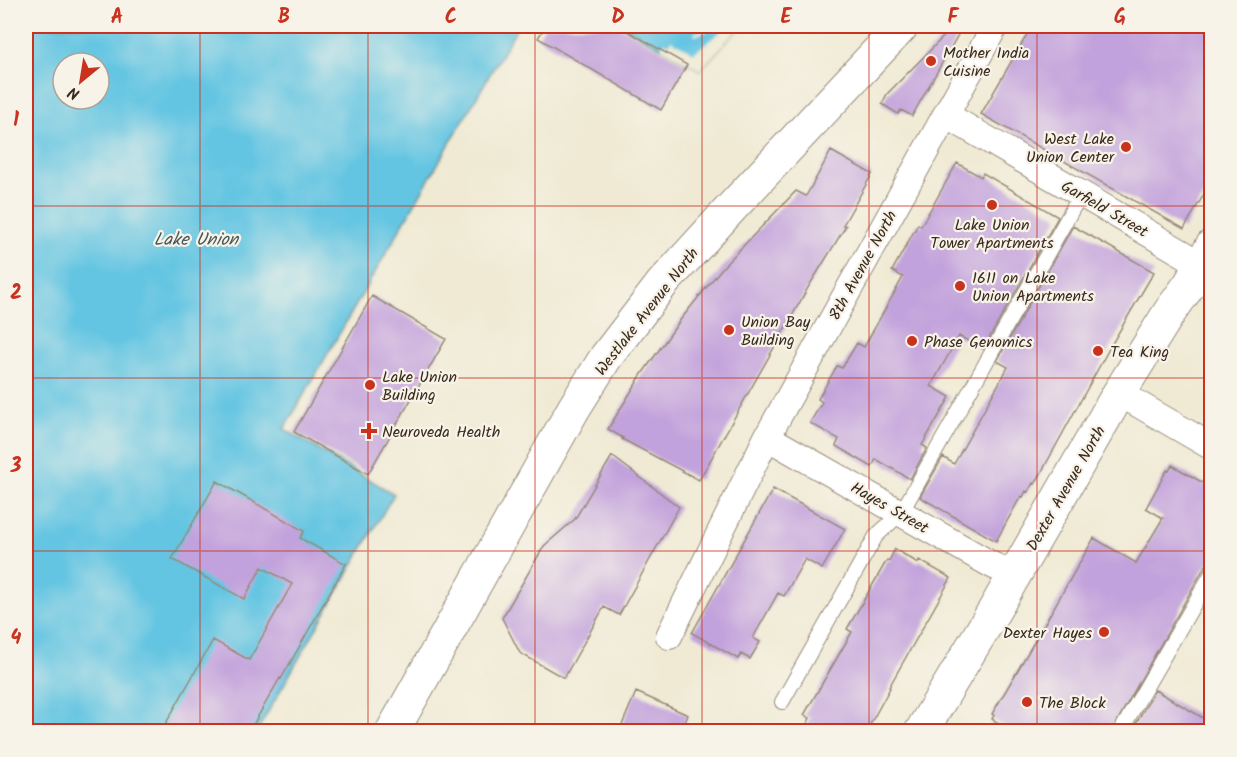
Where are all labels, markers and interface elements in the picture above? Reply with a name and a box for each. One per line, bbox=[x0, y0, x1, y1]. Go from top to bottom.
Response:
text: A bbox=[111, 2, 123, 34]
text: B bbox=[278, 2, 290, 34]
text: C bbox=[445, 2, 457, 34]
text: D bbox=[611, 2, 625, 34]
text: E bbox=[780, 2, 792, 34]
text: F bbox=[948, 2, 960, 34]
text: G bbox=[1114, 2, 1126, 34]
place label: Mother India Cuisine bbox=[943, 41, 1029, 84]
north arrow bbox=[51, 51, 111, 111]
marker: Mother India Cuisine bbox=[924, 54, 938, 68]
text: N bbox=[64, 79, 85, 106]
text: 1 bbox=[13, 105, 19, 137]
place label: West Lake Union Center bbox=[1026, 127, 1116, 170]
marker: West Lake Union Center bbox=[1119, 140, 1133, 154]
street label: Garfield Street bbox=[1056, 174, 1153, 245]
marker: Lake Union Tower Apartments bbox=[985, 198, 999, 212]
street label: 8th Avenue North bbox=[823, 206, 904, 325]
place label: Lake Union Tower Apartments bbox=[930, 213, 1054, 256]
water label: Lake Union bbox=[154, 226, 240, 255]
street label: Westlake Avenue North bbox=[589, 242, 705, 381]
place label: 1611 on Lake Union Apartments bbox=[972, 266, 1094, 309]
text: 2 bbox=[10, 278, 22, 310]
marker: 1611 on Lake Union Apartments bbox=[953, 279, 967, 293]
place label: Union Bay Building bbox=[741, 310, 811, 353]
marker: Union Bay Building bbox=[722, 323, 736, 337]
place label: Phase Genomics bbox=[924, 330, 1033, 355]
marker: Phase Genomics bbox=[905, 334, 919, 348]
place label: Tea King bbox=[1110, 340, 1169, 365]
marker: Tea King bbox=[1091, 344, 1105, 358]
place label: Lake Union Building bbox=[382, 365, 457, 408]
marker: Lake Union Building bbox=[363, 378, 377, 392]
place label: Neuroveda Health bbox=[382, 420, 500, 445]
street label: Dexter Avenue North bbox=[1020, 421, 1112, 556]
marker: Neuroveda Health bbox=[360, 422, 378, 440]
text: 3 bbox=[10, 451, 22, 483]
street label: Hayes Street bbox=[845, 476, 934, 541]
place label: Dexter Hayes bbox=[1003, 621, 1092, 646]
text: 4 bbox=[11, 623, 22, 655]
marker: Dexter Hayes bbox=[1097, 625, 1111, 639]
place label: The Block bbox=[1039, 691, 1106, 716]
marker: The Block bbox=[1020, 695, 1034, 709]

